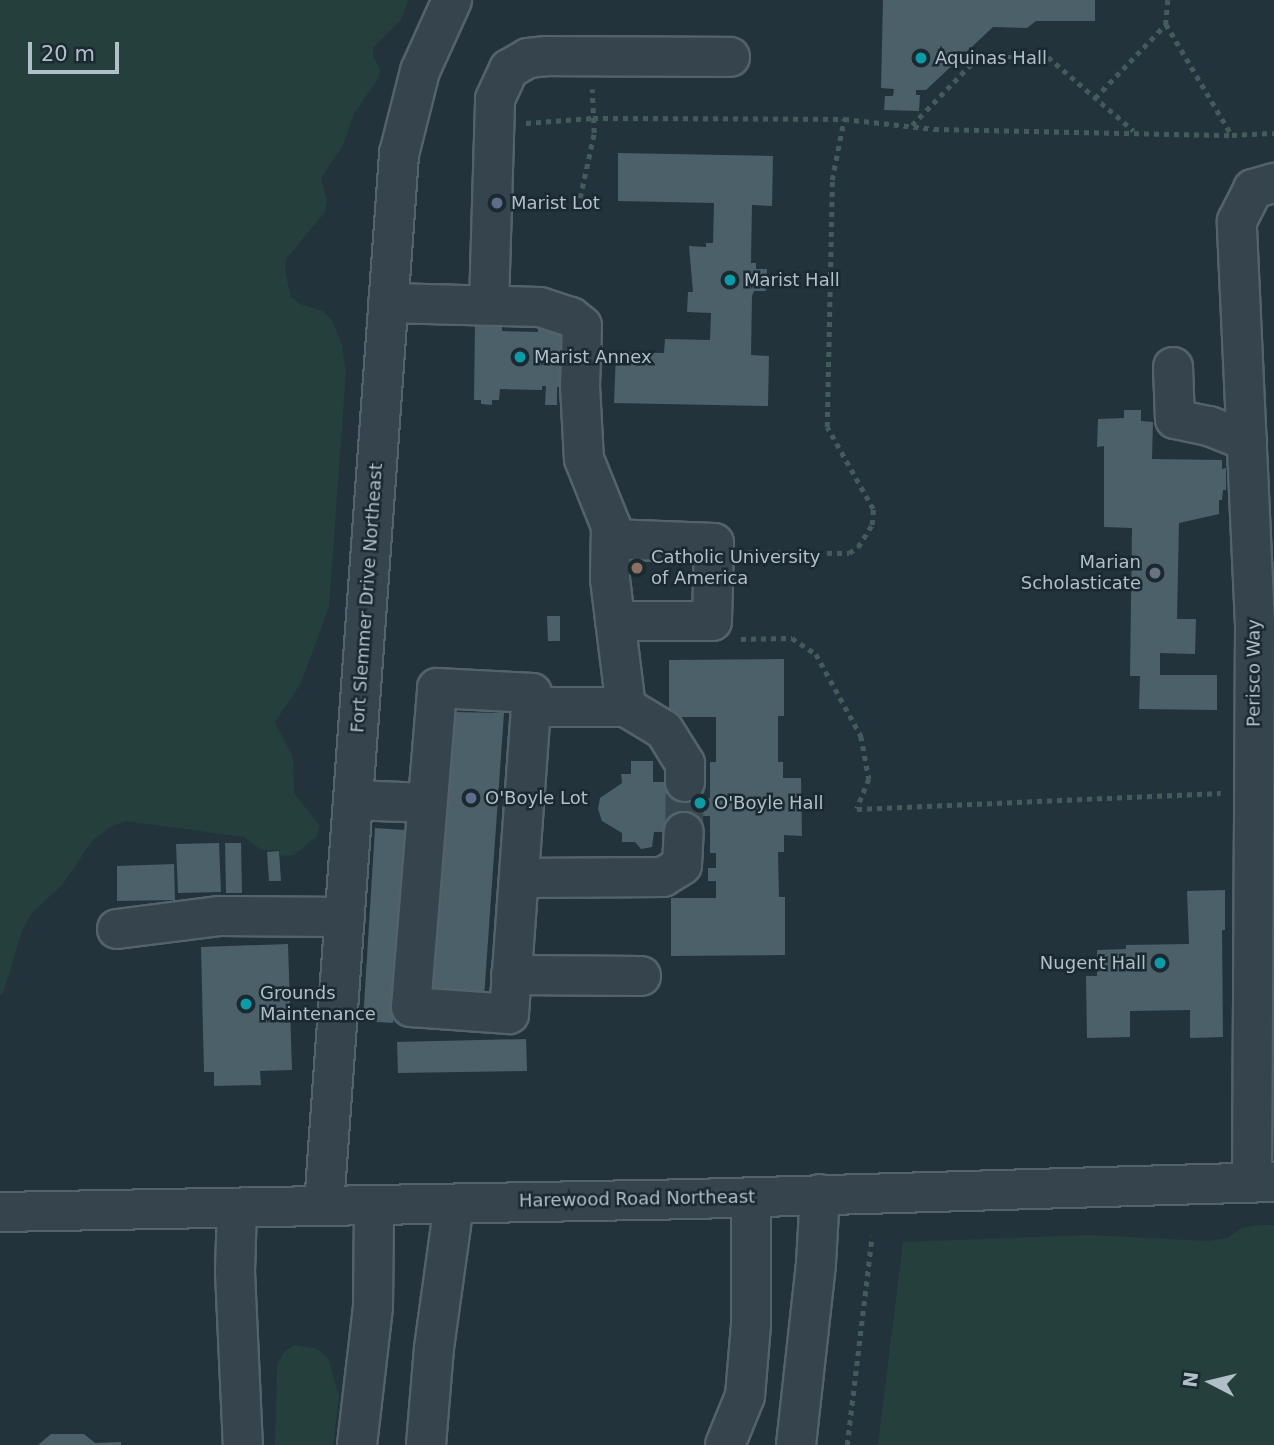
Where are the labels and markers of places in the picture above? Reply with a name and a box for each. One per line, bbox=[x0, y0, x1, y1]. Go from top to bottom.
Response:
place label: Aquinas Hall bbox=[935, 47, 1047, 69]
marker: Aquinas Hall bbox=[913, 50, 929, 66]
place label: Marist Lot bbox=[511, 192, 600, 214]
marker: Marist Lot bbox=[489, 195, 505, 211]
place label: Marist Hall bbox=[744, 269, 840, 291]
marker: Marist Hall bbox=[722, 272, 738, 288]
place label: Marist Annex bbox=[534, 346, 652, 368]
marker: Marist Annex bbox=[512, 349, 528, 365]
place label: Catholic University of America bbox=[651, 547, 820, 590]
place label: Marian Scholasticate bbox=[1021, 552, 1141, 594]
marker: Catholic University of America bbox=[629, 560, 645, 576]
marker: Marian Scholasticate bbox=[1147, 565, 1163, 581]
place label: O'Boyle Lot bbox=[485, 787, 588, 809]
marker: O'Boyle Lot bbox=[463, 790, 479, 806]
place label: O'Boyle Hall bbox=[714, 792, 823, 814]
marker: O'Boyle Hall bbox=[692, 795, 708, 811]
place label: Nugent Hall bbox=[1040, 952, 1146, 974]
marker: Nugent Hall bbox=[1152, 955, 1168, 971]
place label: Grounds Maintenance bbox=[260, 983, 376, 1026]
marker: Grounds Maintenance bbox=[238, 996, 254, 1012]

